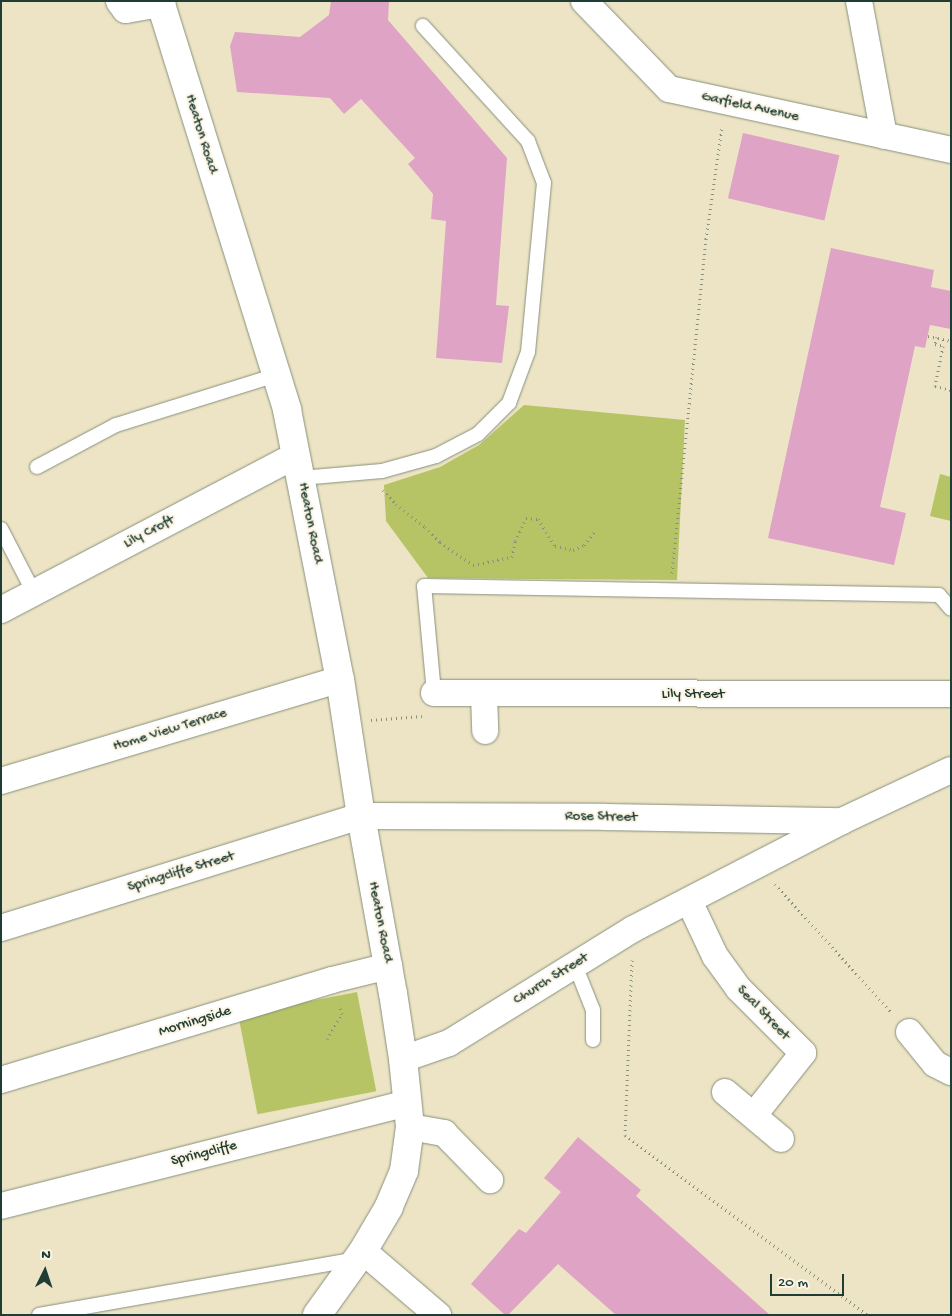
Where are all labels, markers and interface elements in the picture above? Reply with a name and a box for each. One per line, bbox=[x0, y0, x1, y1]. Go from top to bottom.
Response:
street label: Garfield Avenue bbox=[699, 88, 801, 126]
street label: Heaton Road bbox=[180, 92, 222, 176]
street label: Heaton Road bbox=[293, 481, 327, 565]
street label: Lily Croft bbox=[121, 511, 177, 553]
street label: Lily Street bbox=[662, 686, 724, 704]
street label: Home View Terrace bbox=[111, 704, 229, 756]
street label: Rose Street bbox=[565, 807, 637, 827]
street label: Springcliffe Street bbox=[125, 847, 237, 897]
street label: Heaton Road bbox=[363, 880, 397, 964]
street label: Church Street bbox=[510, 949, 592, 1009]
street label: Seal Street bbox=[732, 982, 794, 1044]
street label: Morningside bbox=[157, 1002, 233, 1042]
street label: Springcliffe bbox=[169, 1137, 239, 1171]
north arrow bbox=[20, 1246, 70, 1296]
text: N bbox=[41, 1247, 51, 1264]
scale bar bbox=[772, 1264, 846, 1296]
text: 20 m bbox=[778, 1274, 808, 1292]

